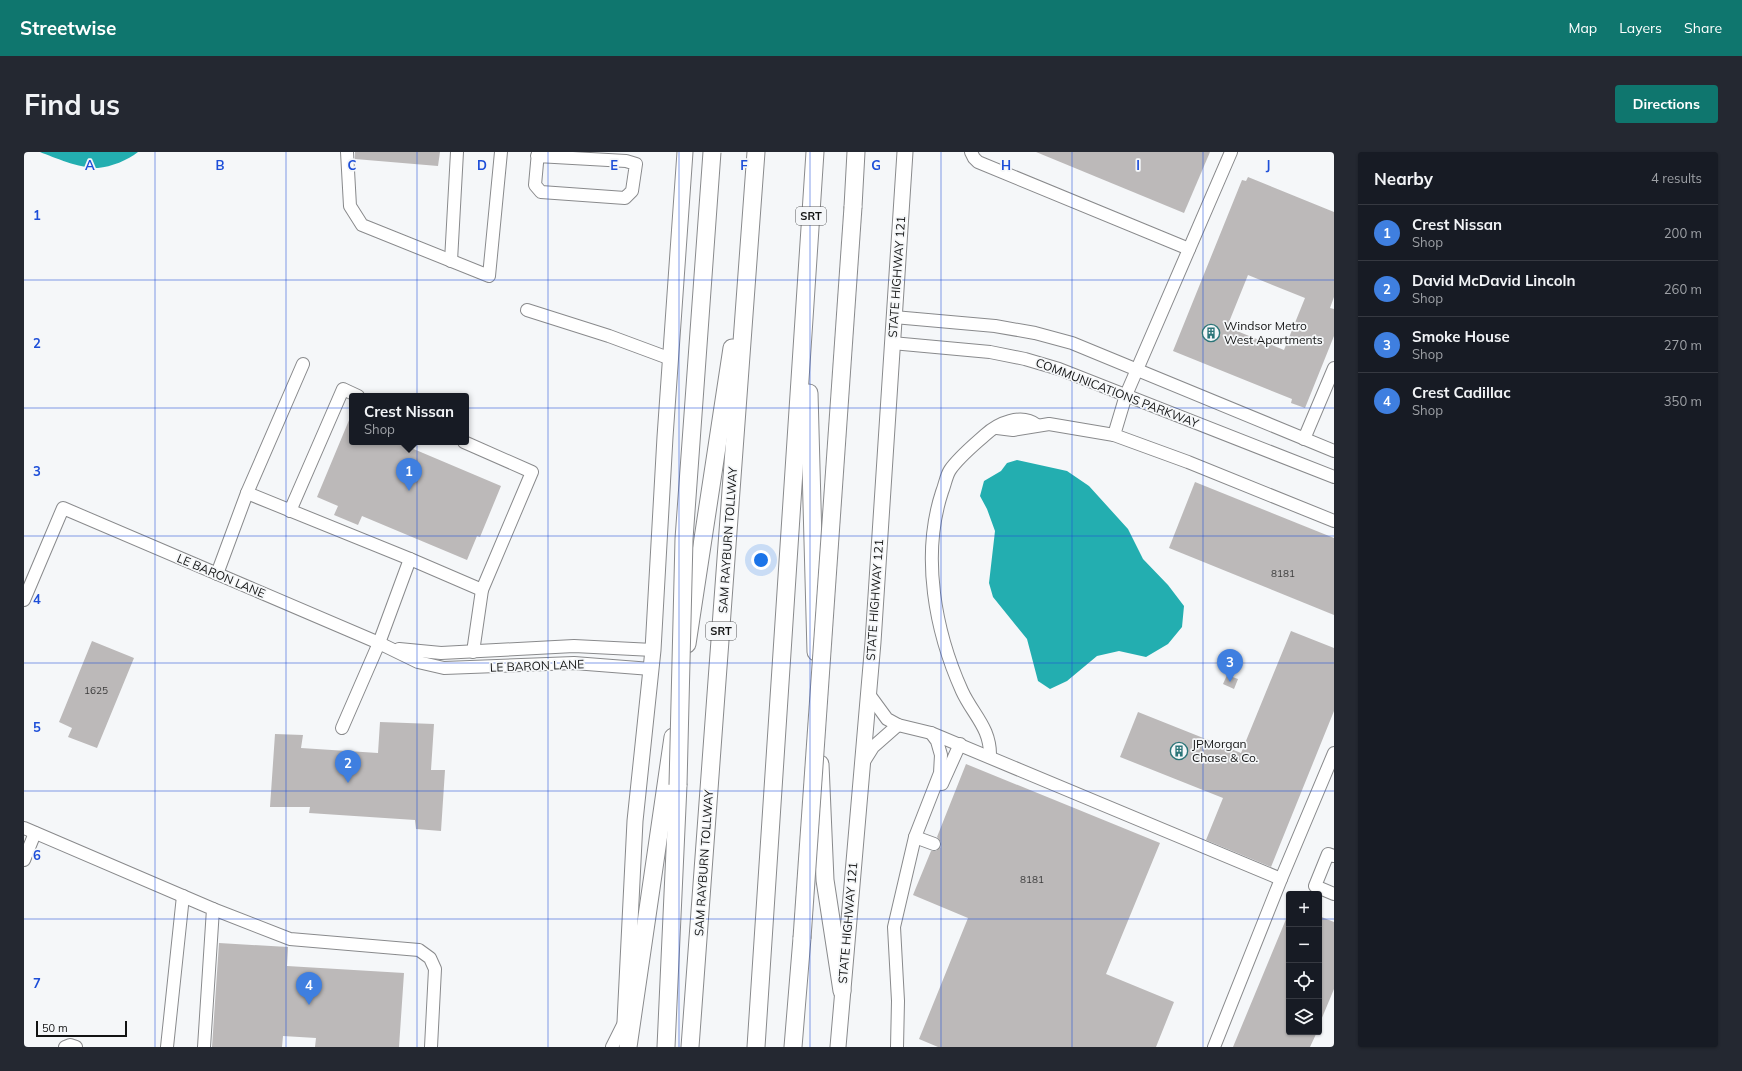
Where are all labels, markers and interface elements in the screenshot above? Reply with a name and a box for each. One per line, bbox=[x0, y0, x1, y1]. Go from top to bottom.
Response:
text: Streetwise bbox=[20, 16, 116, 40]
text: Map bbox=[1568, 19, 1597, 37]
text: Layers bbox=[1619, 19, 1662, 37]
text: Share bbox=[1684, 19, 1722, 37]
button: Directions bbox=[1615, 85, 1718, 123]
text: Find us bbox=[24, 87, 120, 122]
text: A bbox=[85, 157, 95, 173]
text: B bbox=[216, 157, 225, 173]
text: C bbox=[348, 157, 357, 173]
text: D bbox=[477, 157, 487, 173]
text: E bbox=[610, 157, 618, 173]
text: F bbox=[740, 157, 748, 173]
text: G bbox=[871, 157, 881, 173]
text: H bbox=[1001, 157, 1011, 173]
text: I bbox=[1136, 157, 1140, 173]
text: J bbox=[1266, 157, 1270, 173]
text: Nearby bbox=[1374, 168, 1433, 189]
text: 4 results bbox=[1651, 170, 1702, 186]
text: 1 bbox=[33, 207, 41, 223]
road number: SRT bbox=[796, 207, 826, 225]
text: Crest Nissan bbox=[1412, 215, 1502, 234]
street label: STATE HIGHWAY 121 bbox=[885, 216, 908, 338]
text: 1 bbox=[1383, 225, 1391, 241]
text: 200 m bbox=[1664, 225, 1702, 241]
text: Shop bbox=[1412, 234, 1443, 250]
text: David McDavid Lincoln bbox=[1412, 271, 1576, 290]
text: 2 bbox=[1383, 281, 1391, 297]
text: 260 m bbox=[1664, 281, 1702, 297]
text: Shop bbox=[1412, 290, 1443, 306]
place label: Windsor Metro West Apartments bbox=[1224, 318, 1323, 347]
building icon: Windsor Metro West Apartments bbox=[1201, 323, 1221, 343]
text: Smoke House bbox=[1412, 327, 1510, 346]
text: 2 bbox=[33, 335, 41, 351]
text: 3 bbox=[1383, 337, 1391, 353]
text: 270 m bbox=[1664, 337, 1702, 353]
text: Shop bbox=[1412, 346, 1443, 362]
street label: COMMUNICATIONS PARKWAY bbox=[1034, 354, 1201, 431]
text: Crest Cadillac bbox=[1412, 383, 1511, 402]
popup bbox=[349, 393, 469, 445]
text: 4 bbox=[1383, 393, 1391, 409]
text: 350 m bbox=[1664, 393, 1702, 409]
text: Crest Nissan bbox=[364, 402, 454, 421]
text: Shop bbox=[1412, 402, 1443, 418]
text: Shop bbox=[364, 421, 395, 437]
pin: 1 bbox=[396, 458, 422, 491]
text: 3 bbox=[33, 463, 41, 479]
street label: SAM RAYBURN TOLLWAY bbox=[715, 466, 740, 614]
street label: STATE HIGHWAY 121 bbox=[863, 539, 886, 661]
street label: LE BARON LANE bbox=[175, 550, 268, 601]
your location bbox=[751, 550, 771, 570]
house number: 8181 bbox=[1271, 567, 1295, 580]
text: 4 bbox=[33, 591, 41, 607]
road number: SRT bbox=[706, 622, 736, 640]
pin: 3 bbox=[1217, 649, 1243, 682]
street label: LE BARON LANE bbox=[490, 656, 584, 675]
house number: 1625 bbox=[84, 684, 108, 697]
text: 5 bbox=[33, 719, 41, 735]
place label: JPMorgan Chase & Co. bbox=[1192, 736, 1258, 765]
building icon: JPMorgan Chase & Co. bbox=[1169, 741, 1189, 761]
pin: 2 bbox=[335, 750, 361, 783]
street label: SAM RAYBURN TOLLWAY bbox=[691, 789, 716, 937]
text: 6 bbox=[33, 847, 41, 863]
street label: STATE HIGHWAY 121 bbox=[835, 862, 860, 984]
house number: 8181 bbox=[1020, 873, 1044, 886]
map controls bbox=[1286, 891, 1322, 1035]
button: + bbox=[1286, 891, 1322, 927]
button: − bbox=[1286, 927, 1322, 963]
button: locate bbox=[1286, 963, 1322, 999]
pin: 4 bbox=[296, 972, 322, 1005]
text: 7 bbox=[33, 975, 41, 991]
button: layers bbox=[1286, 999, 1322, 1035]
scale bar bbox=[36, 1019, 127, 1038]
text: 50 m bbox=[42, 1021, 68, 1035]

